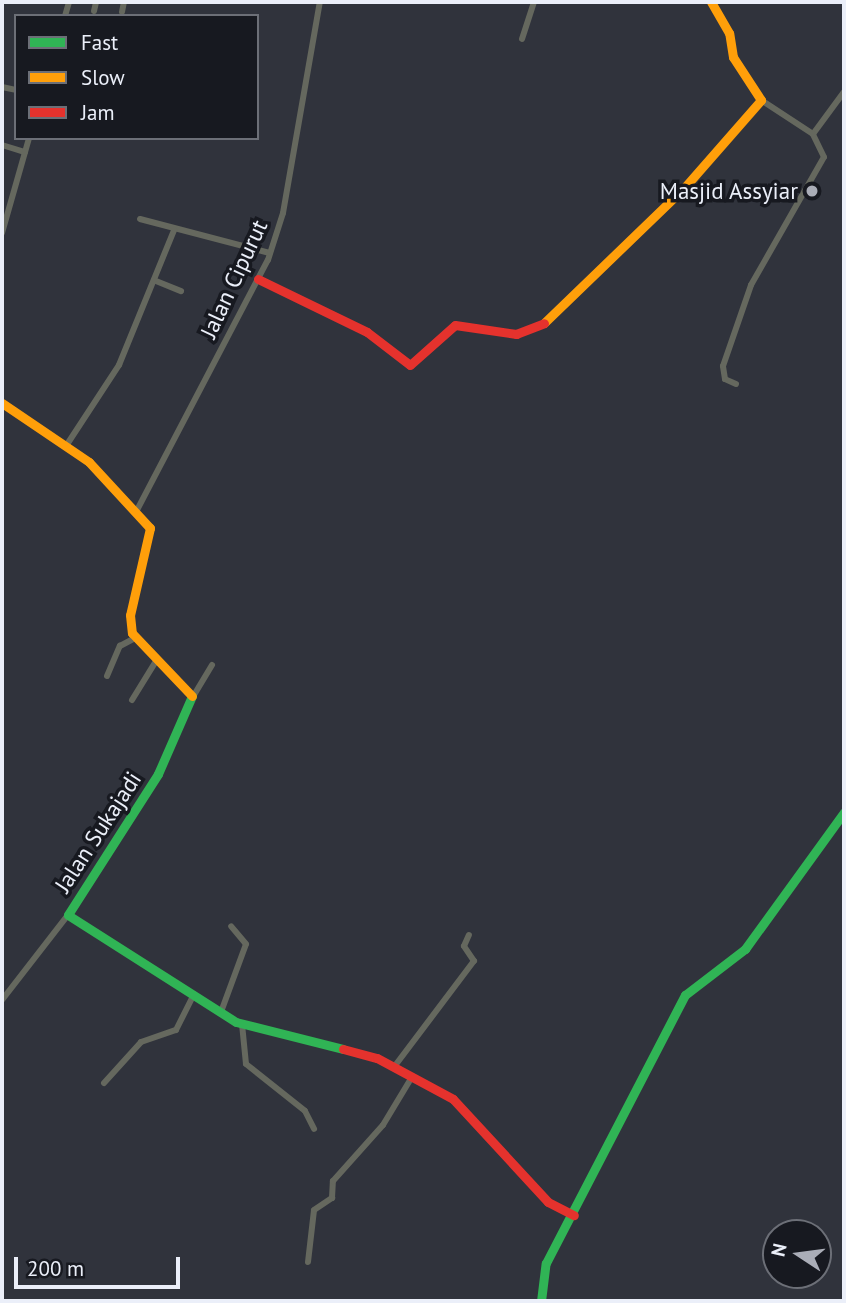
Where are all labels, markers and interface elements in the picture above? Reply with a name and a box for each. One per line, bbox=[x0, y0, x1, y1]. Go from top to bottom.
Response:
legend bbox=[14, 14, 259, 140]
text: Fast bbox=[81, 29, 118, 56]
text: Slow bbox=[81, 64, 125, 91]
text: Jam bbox=[81, 99, 115, 126]
place label: Masjid Assyiar bbox=[659, 177, 798, 205]
marker: Masjid Assyiar bbox=[804, 183, 820, 199]
street label: Jalan Cipurut bbox=[195, 216, 273, 342]
street label: Jalan Sukajadi bbox=[49, 767, 147, 897]
north arrow bbox=[762, 1219, 832, 1289]
text: N bbox=[765, 1241, 792, 1259]
scale bar bbox=[18, 1244, 184, 1288]
text: 200 m bbox=[27, 1255, 84, 1282]

